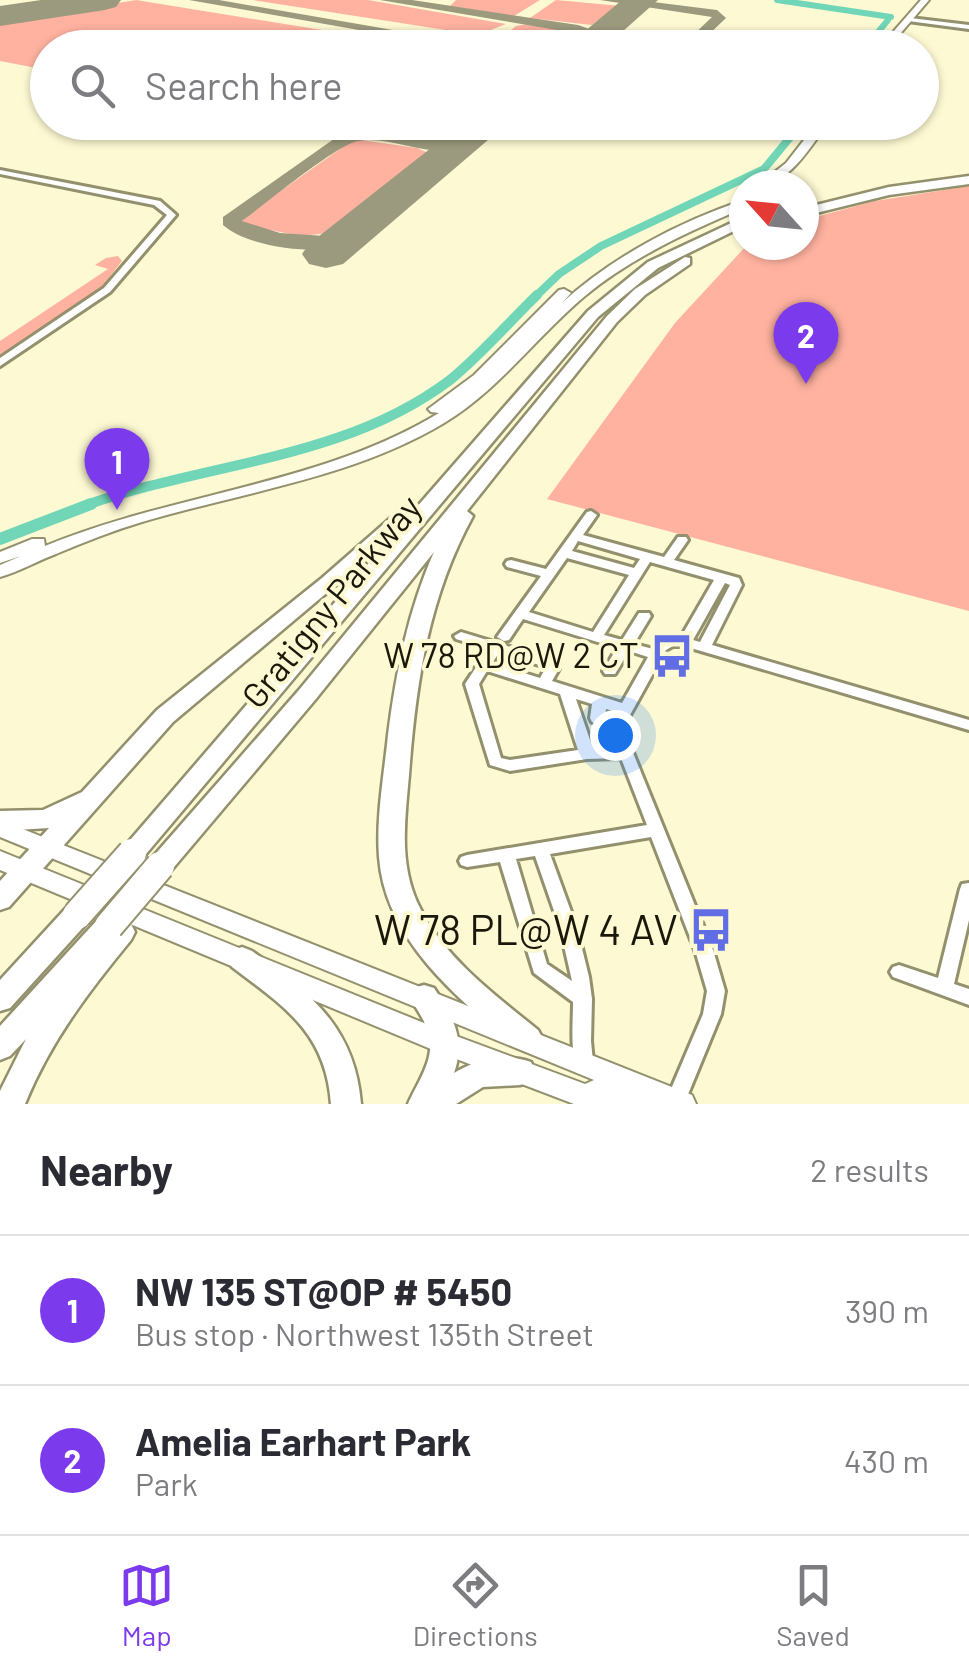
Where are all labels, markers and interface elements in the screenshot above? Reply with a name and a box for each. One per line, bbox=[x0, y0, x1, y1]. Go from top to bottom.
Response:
search box bbox=[30, 30, 939, 140]
icon: search bbox=[65, 58, 120, 113]
text: Search here bbox=[145, 62, 343, 108]
north arrow bbox=[729, 170, 819, 260]
pin: 2 bbox=[774, 302, 838, 384]
pin: 1 bbox=[84, 428, 150, 510]
street label: Gratigny Parkway bbox=[232, 486, 429, 716]
bus stop icon: W 78 RD@W 2 CT bbox=[648, 632, 696, 680]
place label: W 78 RD@W 2 CT bbox=[383, 633, 639, 675]
your location bbox=[590, 710, 641, 761]
place label: W 78 PL@W 4 AV bbox=[374, 903, 678, 953]
bus stop icon: W 78 PL@W 4 AV bbox=[687, 906, 735, 954]
text: Nearby bbox=[40, 1144, 173, 1194]
text: 2 results bbox=[810, 1150, 929, 1188]
text: NW 135 ST@OP # 5450 bbox=[135, 1268, 512, 1314]
text: 1 bbox=[67, 1291, 78, 1329]
text: 390 m bbox=[845, 1291, 929, 1329]
text: Bus stop · Northwest 135th Street bbox=[135, 1314, 594, 1352]
text: Amelia Earhart Park bbox=[135, 1418, 471, 1464]
text: 2 bbox=[64, 1441, 81, 1479]
text: 430 m bbox=[844, 1441, 929, 1479]
text: Park bbox=[135, 1464, 198, 1502]
tab: Map bbox=[119, 1558, 174, 1652]
tab: Directions bbox=[413, 1558, 538, 1652]
tab: Saved bbox=[776, 1558, 850, 1652]

